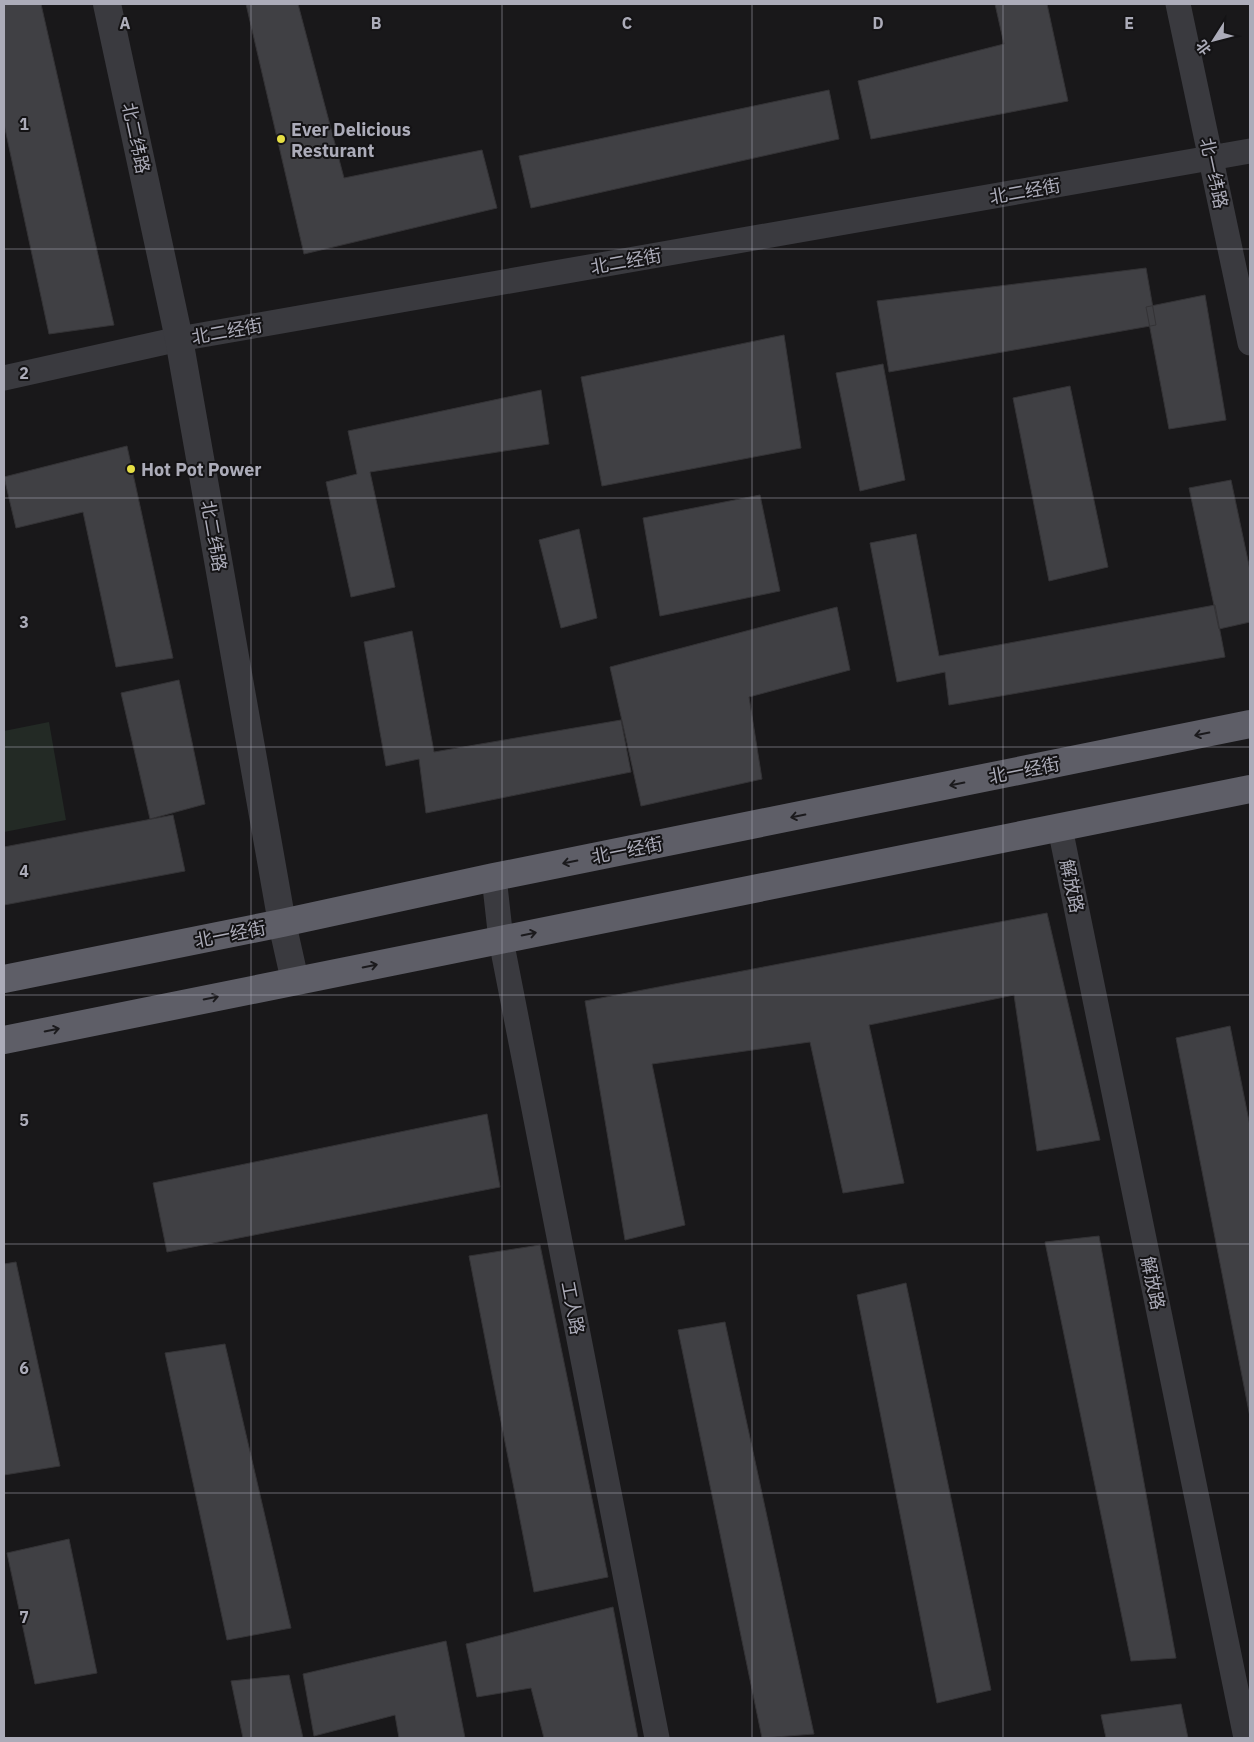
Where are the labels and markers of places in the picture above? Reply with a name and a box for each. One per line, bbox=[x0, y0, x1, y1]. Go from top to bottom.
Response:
place label: Ever Delicious Resturant bbox=[291, 118, 411, 162]
marker: Ever Delicious Resturant bbox=[275, 133, 287, 145]
place label: Hot Pot Power bbox=[141, 458, 262, 481]
marker: Hot Pot Power bbox=[125, 463, 137, 475]

